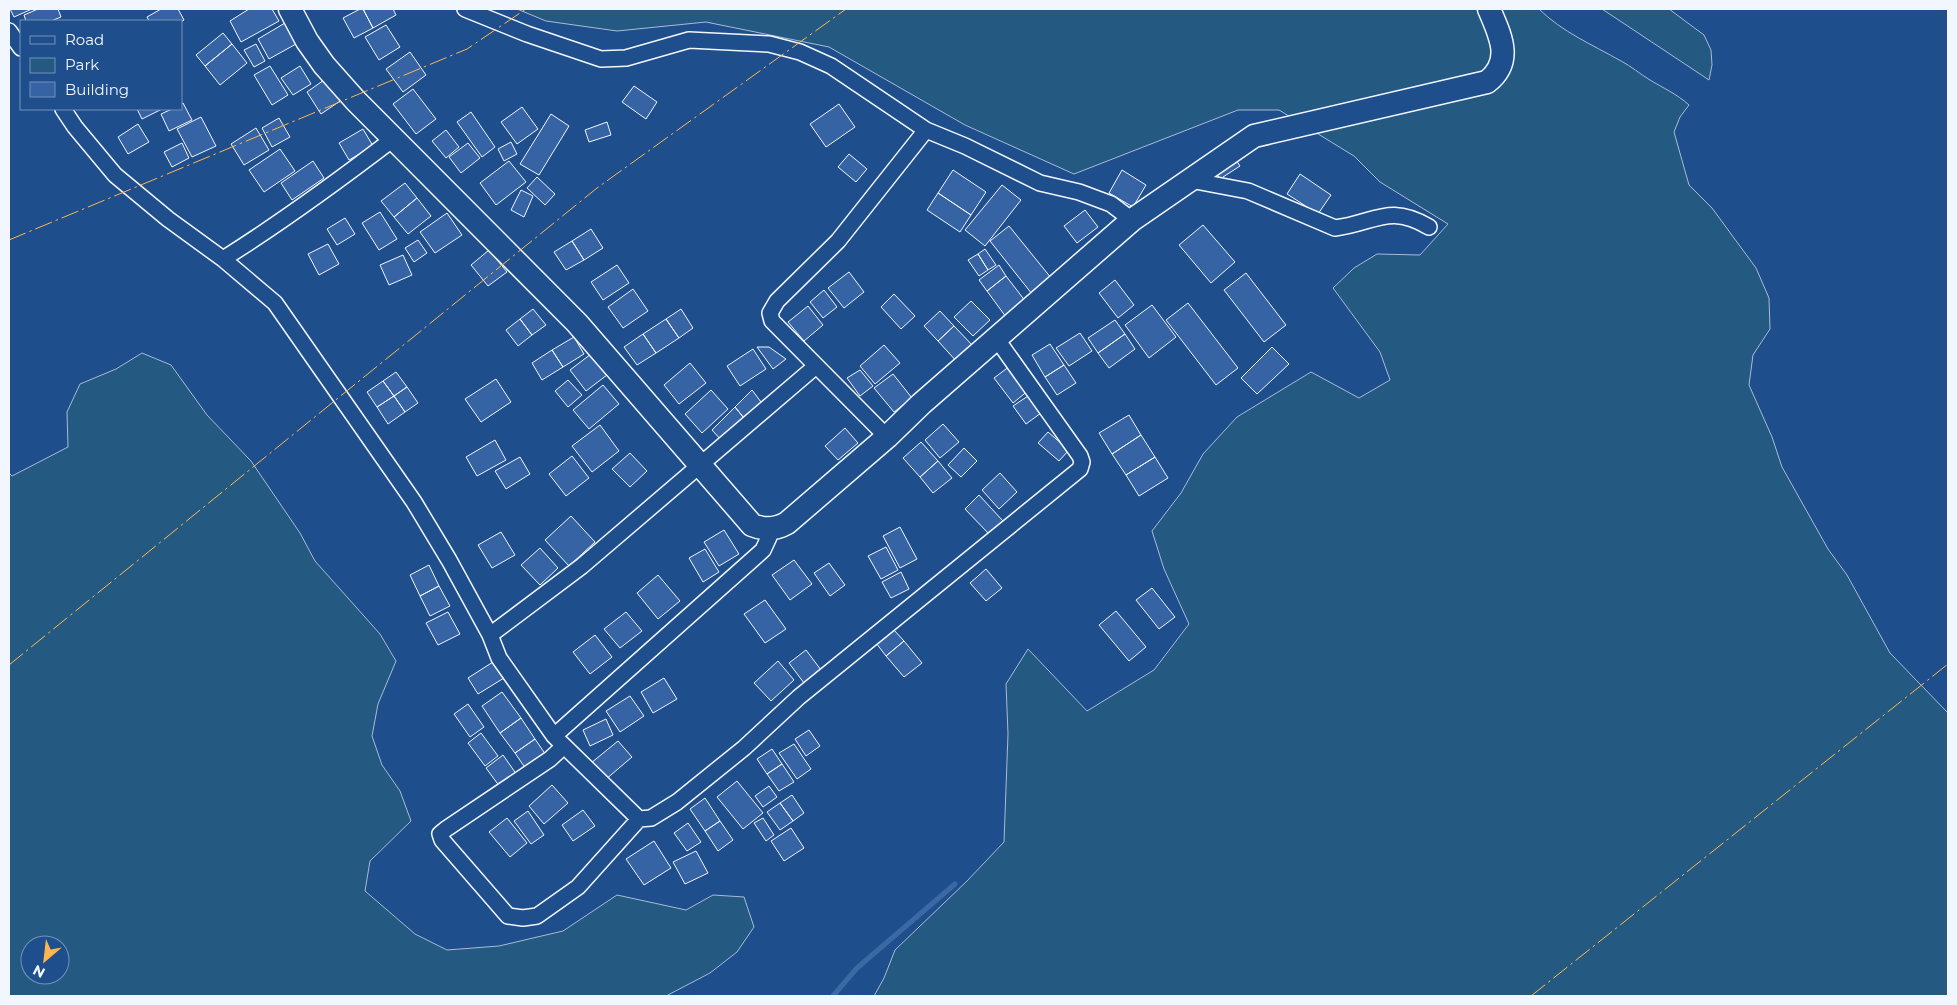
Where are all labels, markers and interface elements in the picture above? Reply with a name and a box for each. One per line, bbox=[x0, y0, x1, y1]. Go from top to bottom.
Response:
legend bbox=[20, 20, 182, 110]
text: Road bbox=[65, 30, 104, 49]
text: Park bbox=[65, 55, 99, 74]
text: Building bbox=[65, 80, 129, 99]
north arrow bbox=[20, 935, 70, 985]
text: N bbox=[30, 961, 48, 982]

